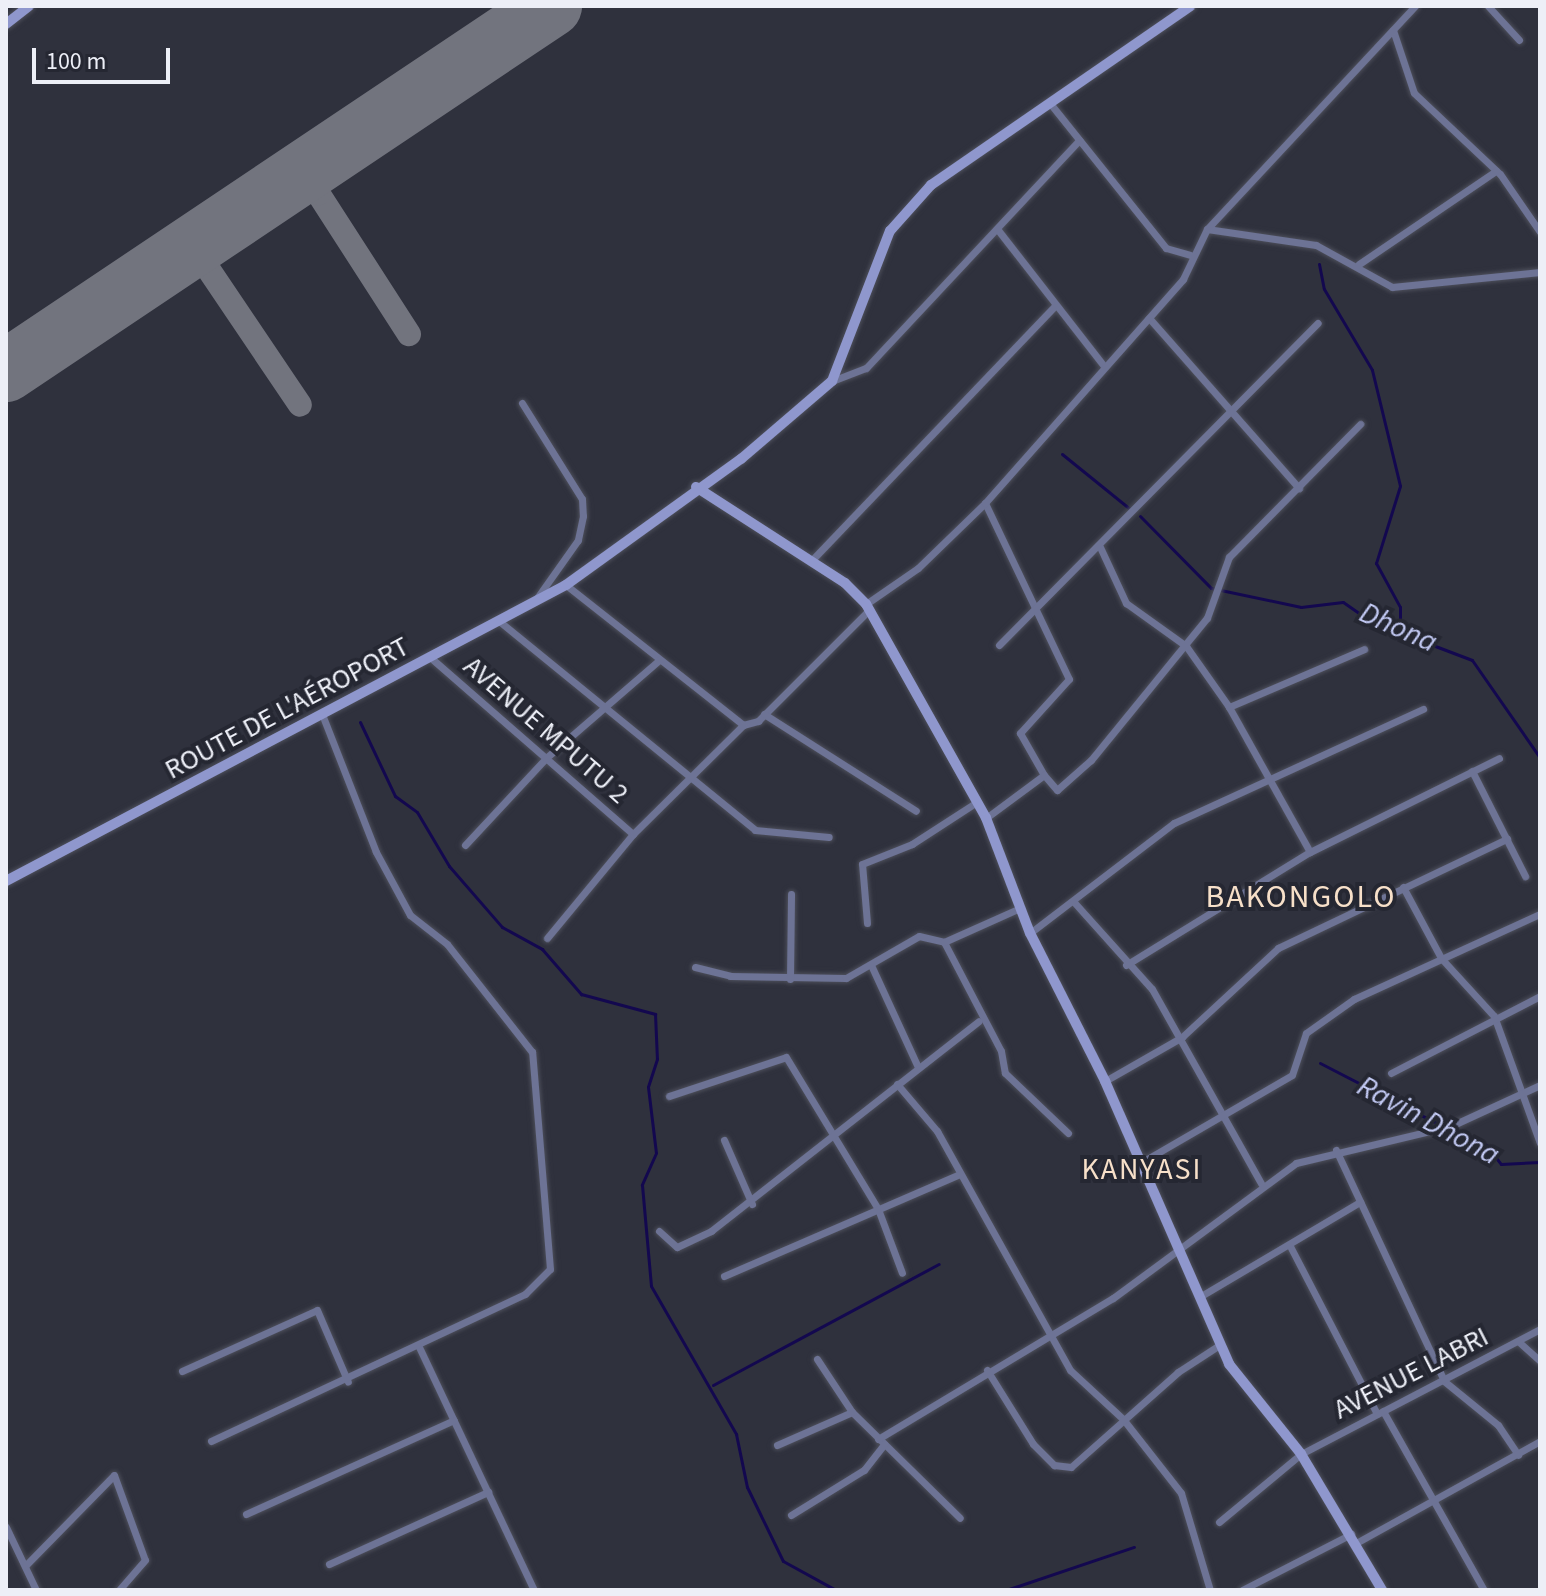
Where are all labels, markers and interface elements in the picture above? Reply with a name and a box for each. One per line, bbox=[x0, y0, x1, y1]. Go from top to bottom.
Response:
scale bar bbox=[36, 32, 174, 82]
text: 100 m bbox=[46, 44, 106, 79]
water label: Dhona bbox=[1354, 595, 1442, 661]
street label: ROUTE DE L'AÉROPORT bbox=[159, 629, 415, 787]
street label: AVENUE MPUTU 2 bbox=[457, 649, 635, 811]
district label: BAKONGOLO bbox=[1206, 878, 1396, 916]
water label: Ravin Dhona bbox=[1351, 1069, 1505, 1173]
district label: KANYASI bbox=[1082, 1152, 1202, 1188]
street label: AVENUE LABRI bbox=[1328, 1320, 1494, 1426]

